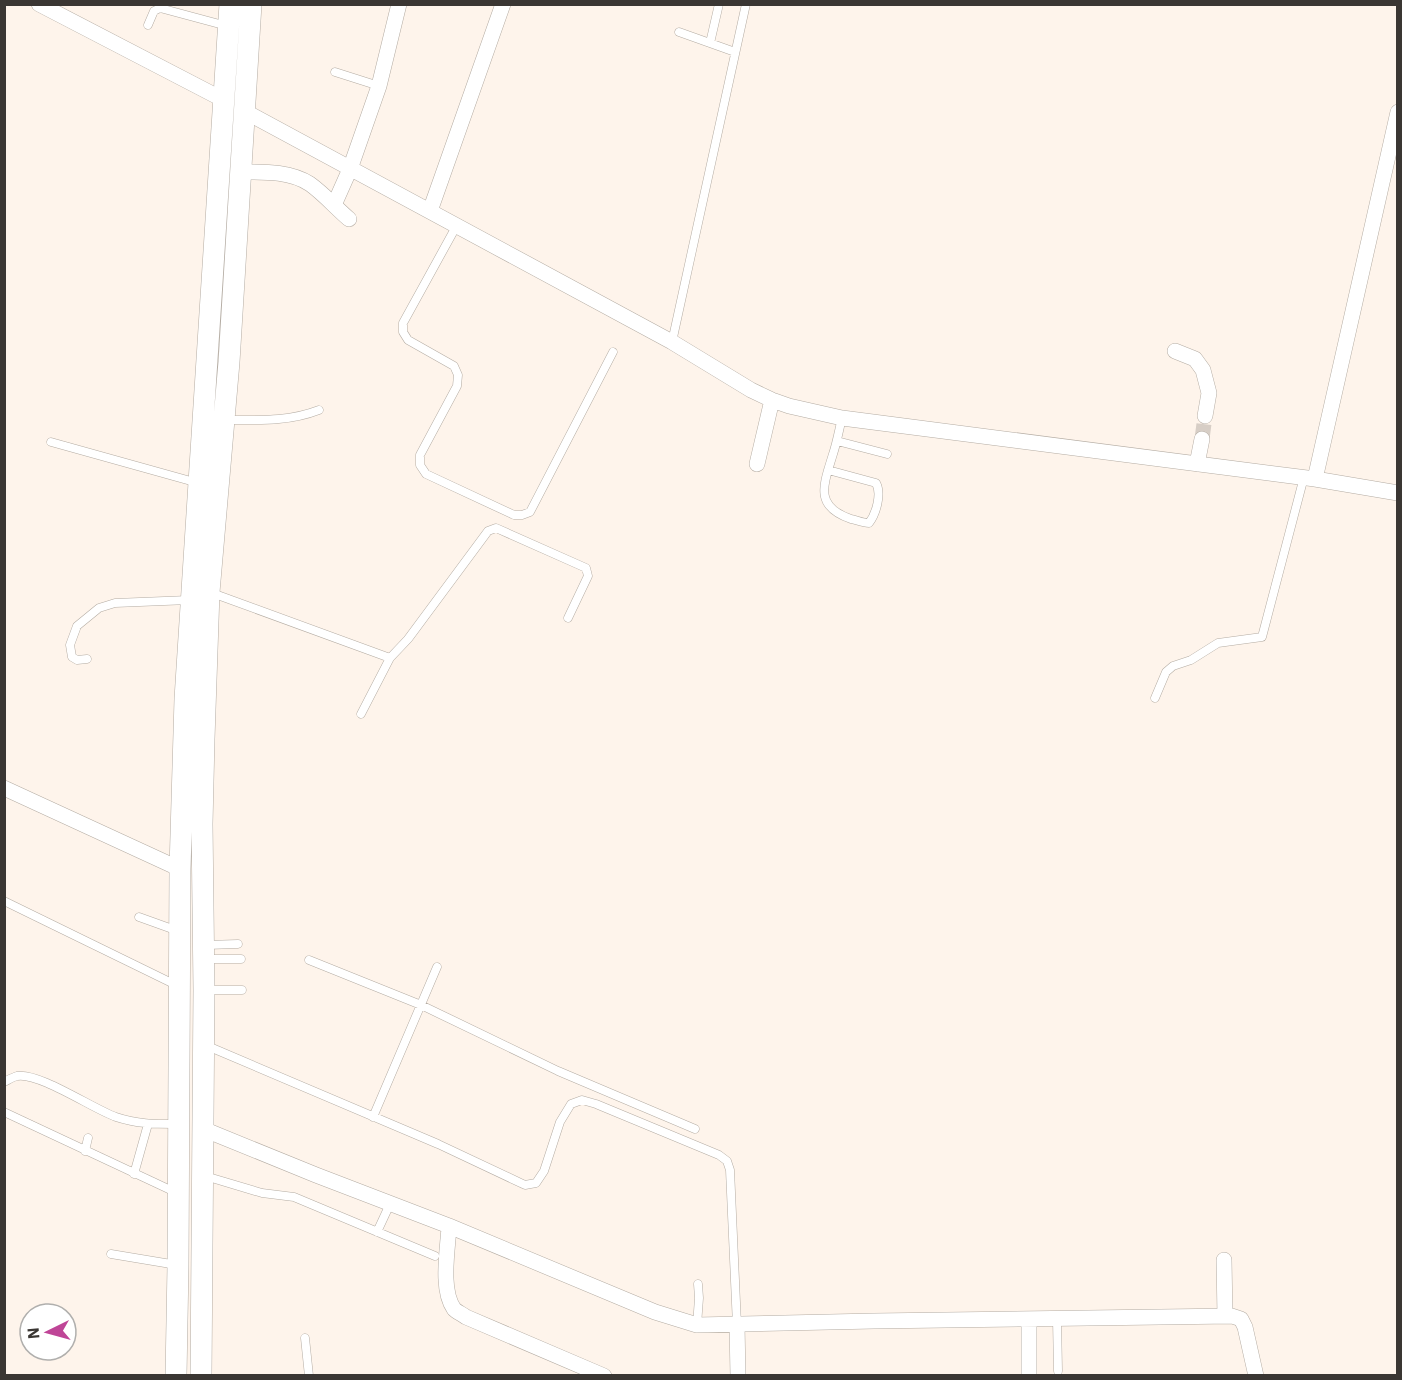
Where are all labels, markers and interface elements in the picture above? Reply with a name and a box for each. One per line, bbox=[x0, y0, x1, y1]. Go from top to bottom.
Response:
north arrow bbox=[18, 1302, 78, 1362]
text: N bbox=[23, 1327, 44, 1340]

